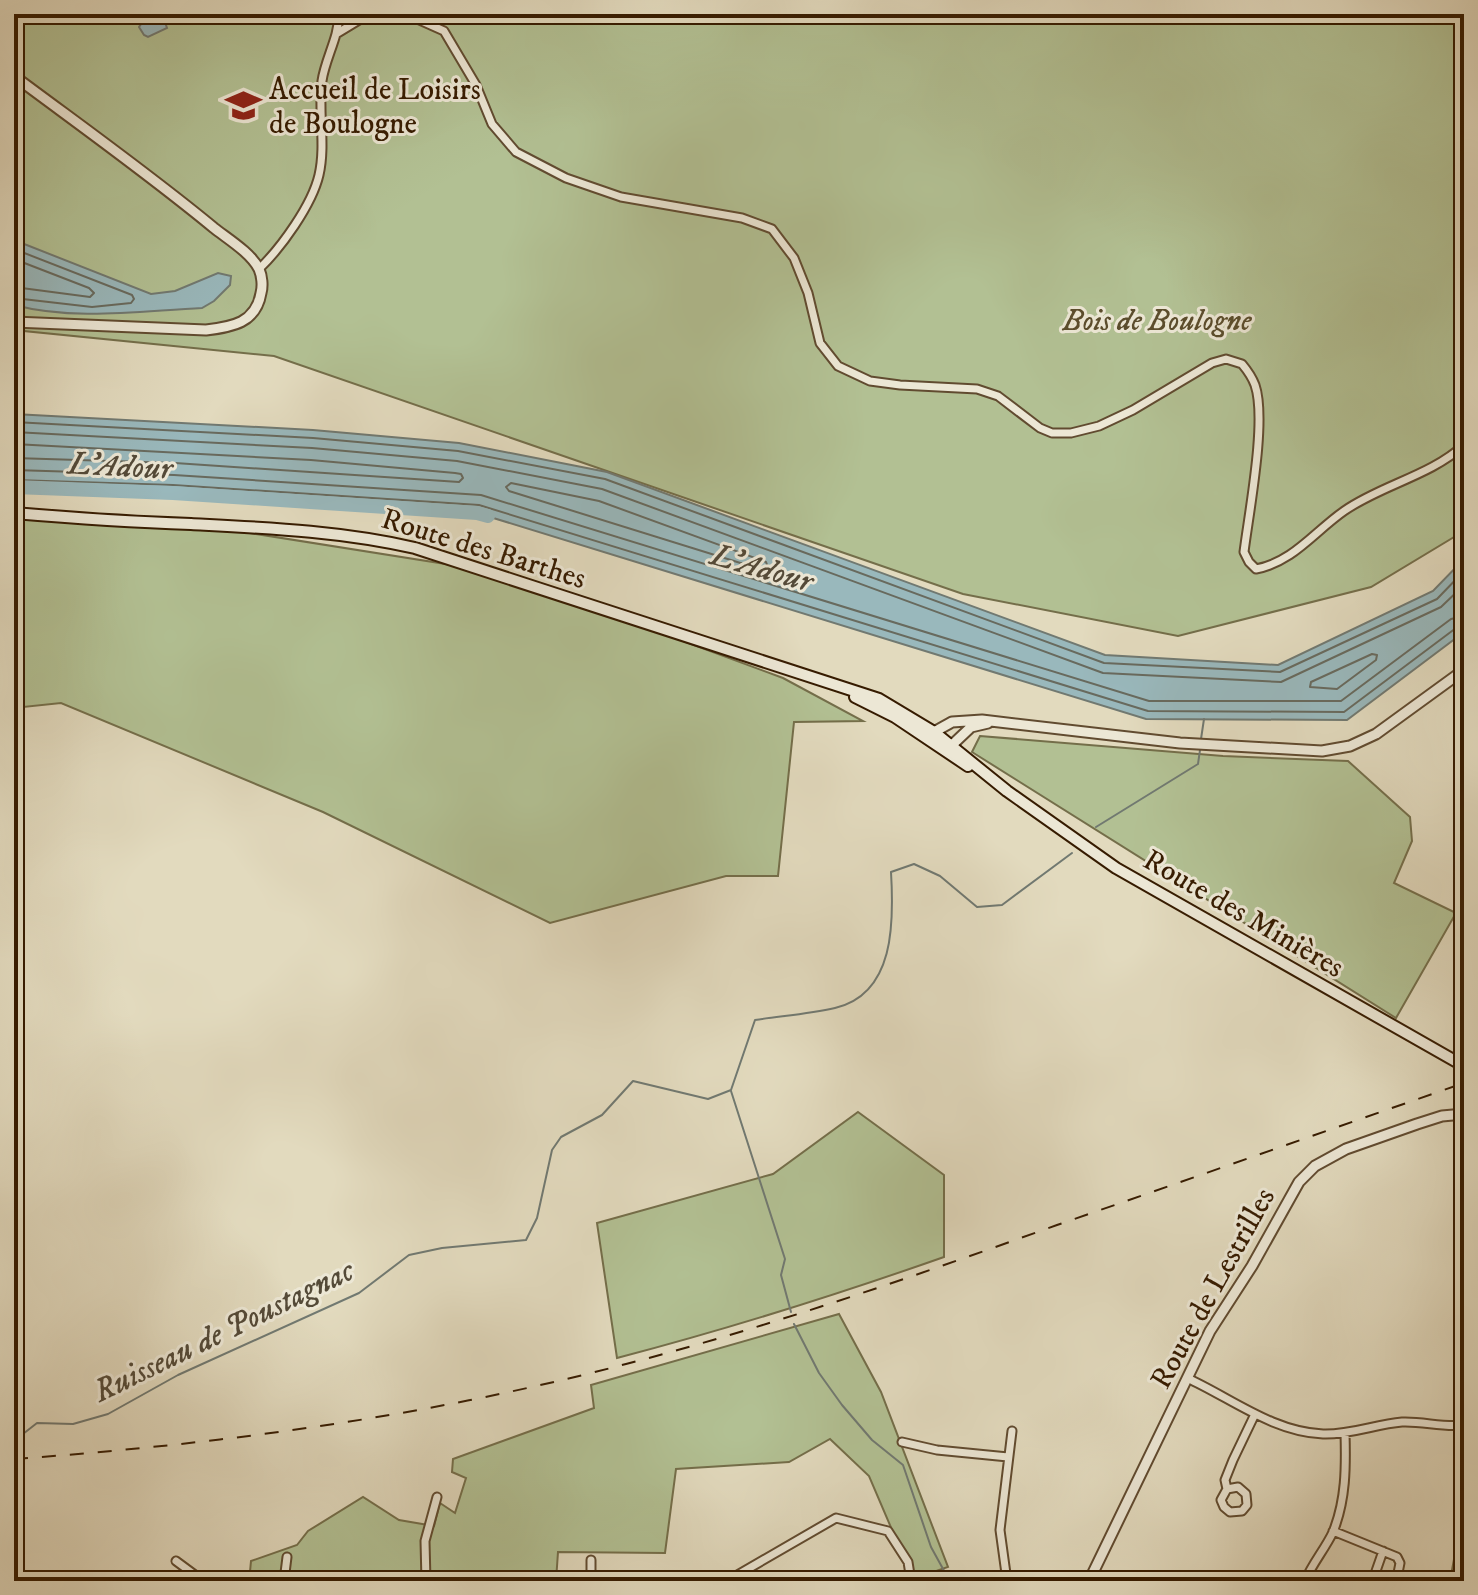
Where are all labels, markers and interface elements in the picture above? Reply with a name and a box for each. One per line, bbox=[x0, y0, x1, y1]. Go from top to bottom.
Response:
place label: Accueil de Loisirs de Boulogne bbox=[269, 72, 481, 143]
school or university icon: Accueil de Loisirs de Boulogne bbox=[224, 87, 262, 125]
park label: Bois de Boulogne bbox=[1062, 303, 1252, 340]
water label: L'Adour bbox=[65, 444, 176, 490]
street label: Route des Barthes bbox=[377, 501, 590, 598]
water label: L'Adour bbox=[704, 535, 820, 603]
street label: Route des Minières bbox=[1136, 842, 1350, 987]
street label: Route de Lestrilles bbox=[1143, 1182, 1284, 1396]
water label: Ruisseau de Poustagnac bbox=[86, 1251, 362, 1413]

